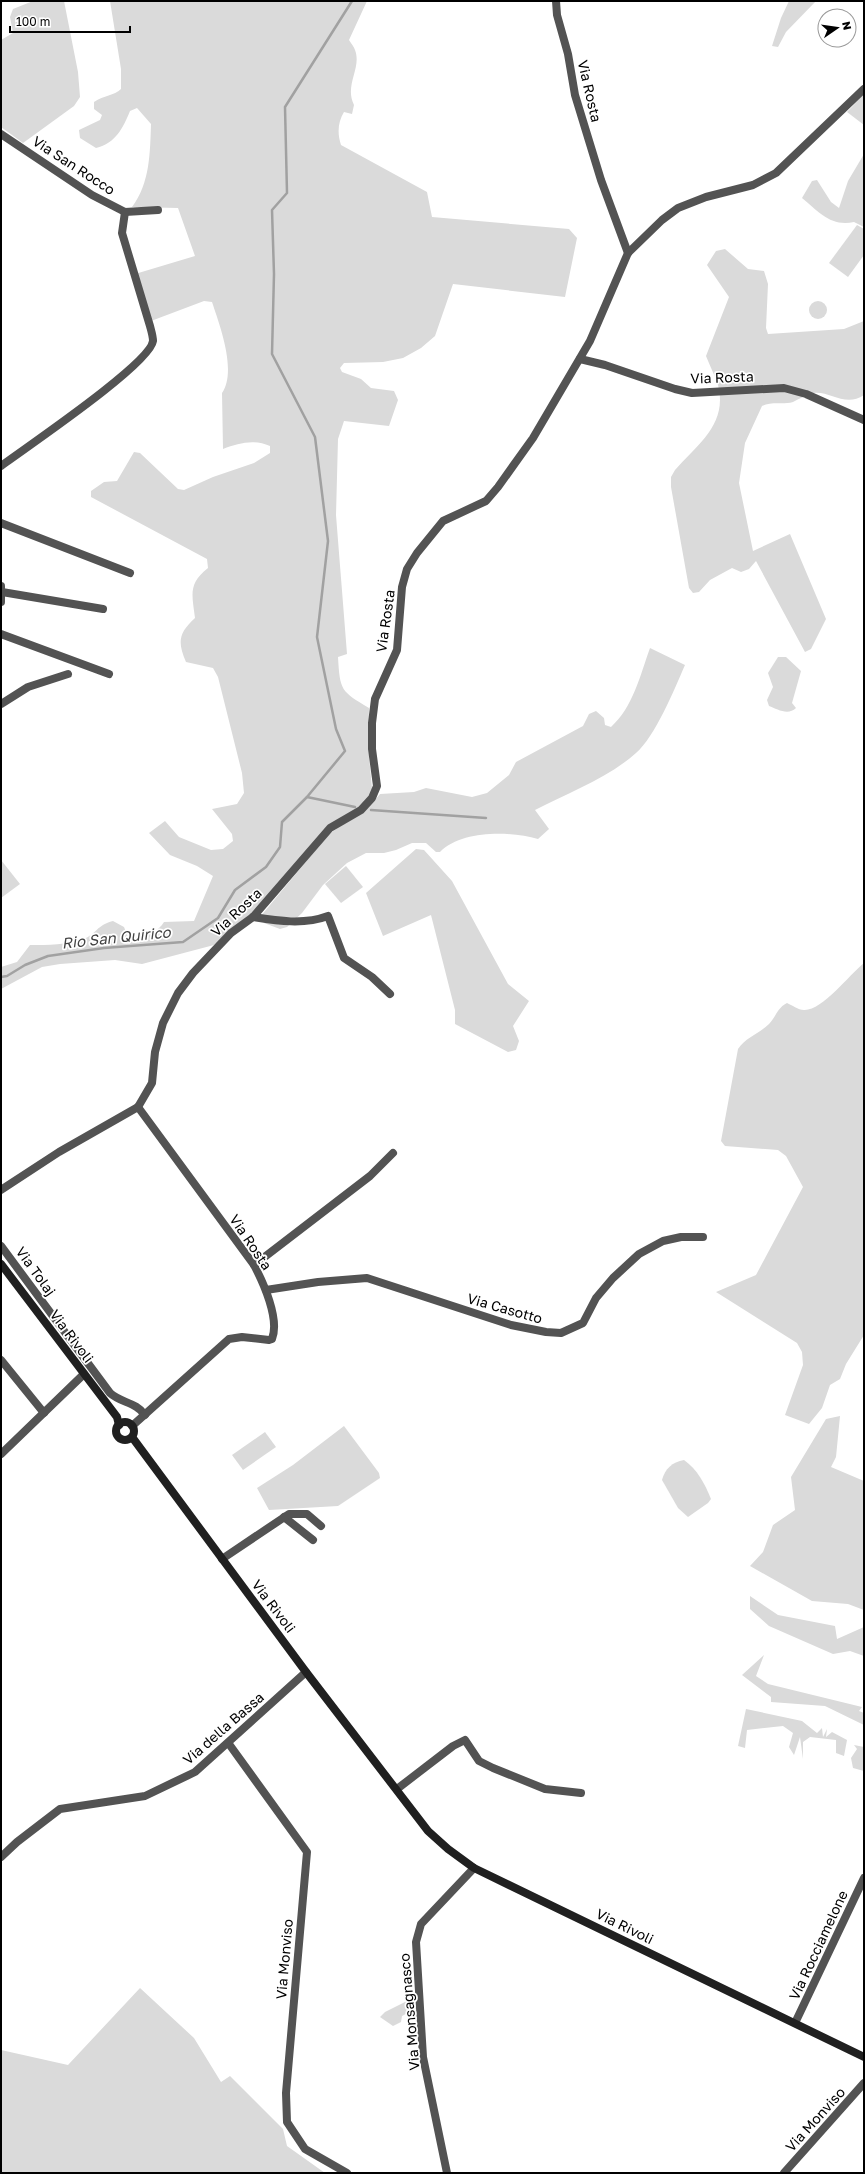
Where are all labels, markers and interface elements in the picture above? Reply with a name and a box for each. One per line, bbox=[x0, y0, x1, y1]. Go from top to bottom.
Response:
scale bar bbox=[10, 8, 130, 34]
north arrow bbox=[817, 8, 857, 48]
text: 100 m bbox=[16, 14, 50, 29]
text: N bbox=[840, 20, 855, 31]
street label: Via Rosta bbox=[575, 58, 605, 124]
street label: Via San Rocco bbox=[30, 132, 118, 198]
street label: Via Rosta bbox=[690, 367, 754, 387]
street label: Via Rosta bbox=[372, 588, 398, 654]
street label: Via Rosta bbox=[207, 884, 265, 940]
water label: Rio San Quirico bbox=[61, 922, 172, 952]
street label: Via Rosta bbox=[226, 1211, 276, 1273]
street label: Via Tolaj bbox=[13, 1243, 59, 1299]
street label: Via Casotto bbox=[466, 1289, 544, 1327]
street label: Via Rivoli bbox=[47, 1306, 97, 1366]
street label: Via Rivoli bbox=[249, 1576, 299, 1636]
street label: Via della Bassa bbox=[179, 1688, 267, 1768]
street label: Via Rocciamelone bbox=[785, 1887, 851, 2003]
street label: Via Rivoli bbox=[593, 1905, 657, 1947]
street label: Via Monviso bbox=[272, 1918, 296, 2000]
street label: Via Monsagnasco bbox=[395, 1953, 423, 2071]
street label: Via Monviso bbox=[782, 2083, 848, 2155]

